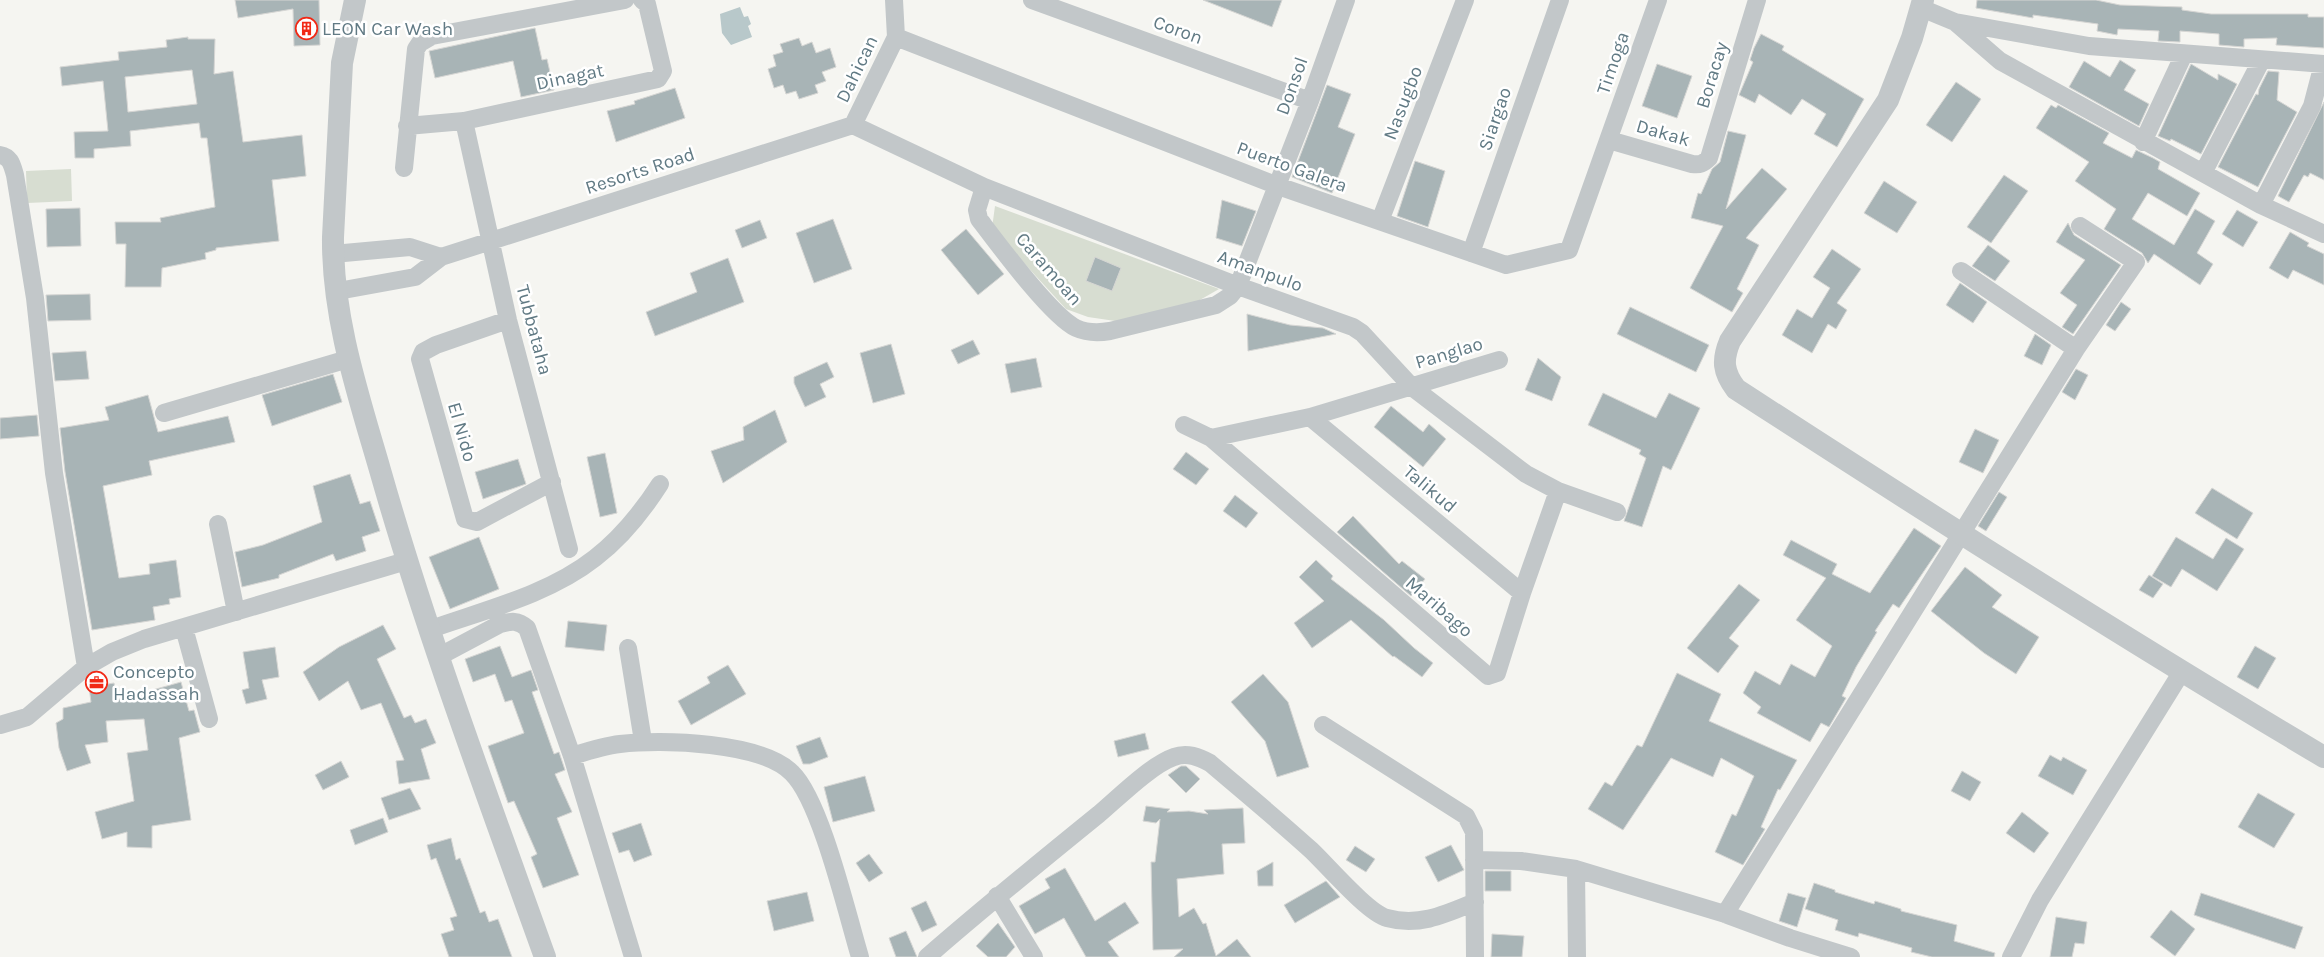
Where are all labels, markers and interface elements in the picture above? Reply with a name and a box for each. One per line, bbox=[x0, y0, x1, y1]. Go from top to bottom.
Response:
street label: Coron bbox=[1150, 11, 1206, 49]
building icon: LEON Car Wash bbox=[294, 17, 318, 41]
place label: LEON Car Wash bbox=[322, 18, 453, 40]
street label: Timoga bbox=[1592, 29, 1634, 97]
street label: Dahican bbox=[831, 32, 883, 106]
street label: Boracay bbox=[1691, 39, 1733, 111]
street label: Donsol bbox=[1271, 54, 1313, 118]
street label: Dinagat bbox=[534, 59, 606, 95]
street label: Nasugbo bbox=[1379, 63, 1427, 143]
street label: Siargao bbox=[1474, 84, 1516, 154]
street label: Dakak bbox=[1634, 115, 1693, 151]
street label: Puerto Galera bbox=[1234, 137, 1350, 197]
street label: Resorts Road bbox=[582, 143, 698, 199]
street label: Caramoan bbox=[1011, 228, 1087, 310]
street label: Amanpulo bbox=[1214, 245, 1306, 297]
street label: Tubbataha bbox=[511, 283, 557, 377]
street label: Panglao bbox=[1413, 332, 1485, 374]
street label: El Nido bbox=[443, 400, 481, 464]
street label: Talikud bbox=[1399, 460, 1461, 518]
street label: Maribago bbox=[1401, 572, 1477, 642]
place label: Concepto Hadassah bbox=[113, 661, 200, 705]
office icon: Concepto Hadassah bbox=[85, 671, 109, 695]

